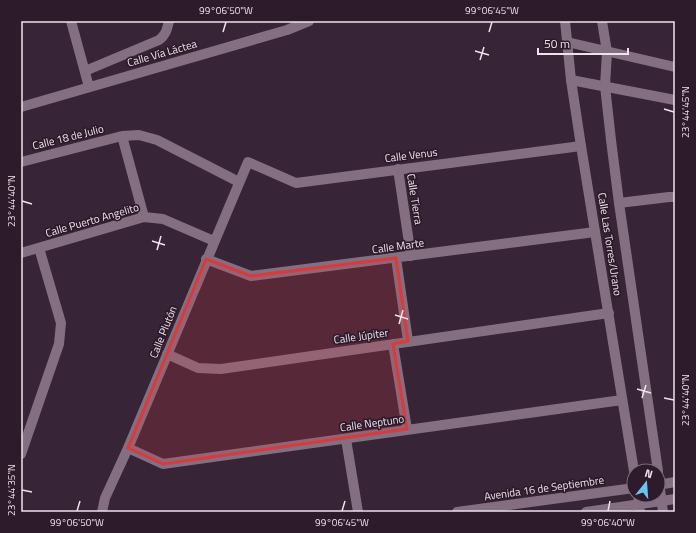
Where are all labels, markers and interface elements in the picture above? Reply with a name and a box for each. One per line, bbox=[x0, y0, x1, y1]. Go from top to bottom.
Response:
text: 99°06'50"W bbox=[199, 3, 253, 18]
text: 99°06'45"W bbox=[465, 3, 519, 18]
scale bar bbox=[538, 30, 628, 56]
text: 50 m bbox=[544, 34, 570, 53]
street label: Calle Vía Láctea bbox=[125, 35, 199, 71]
text: 23°44'45"N bbox=[678, 86, 693, 138]
street label: Calle 18 de Julio bbox=[31, 120, 105, 154]
street label: Calle Venus bbox=[384, 144, 438, 166]
street label: Calle Tierra bbox=[403, 172, 427, 226]
text: 23°44'40"N bbox=[4, 175, 19, 227]
street label: Calle Las Torres/Urano bbox=[594, 191, 626, 297]
street label: Calle Puerto Angelito bbox=[43, 199, 141, 241]
street label: Calle Marte bbox=[371, 234, 426, 258]
street label: Calle Plutón bbox=[145, 303, 181, 361]
street label: Calle Júpiter bbox=[333, 324, 390, 348]
text: 23°44'40"N bbox=[678, 374, 693, 426]
street label: Calle Neptuno bbox=[339, 411, 405, 435]
north arrow bbox=[626, 463, 666, 503]
text: 23°44'35"N bbox=[4, 464, 19, 516]
text: N bbox=[643, 465, 655, 482]
street label: Avenida 16 de Septiembre bbox=[483, 472, 605, 504]
text: 99°06'50"W bbox=[50, 515, 104, 530]
text: 99°06'45"W bbox=[315, 515, 369, 530]
text: 99°06'40"W bbox=[581, 515, 635, 530]

